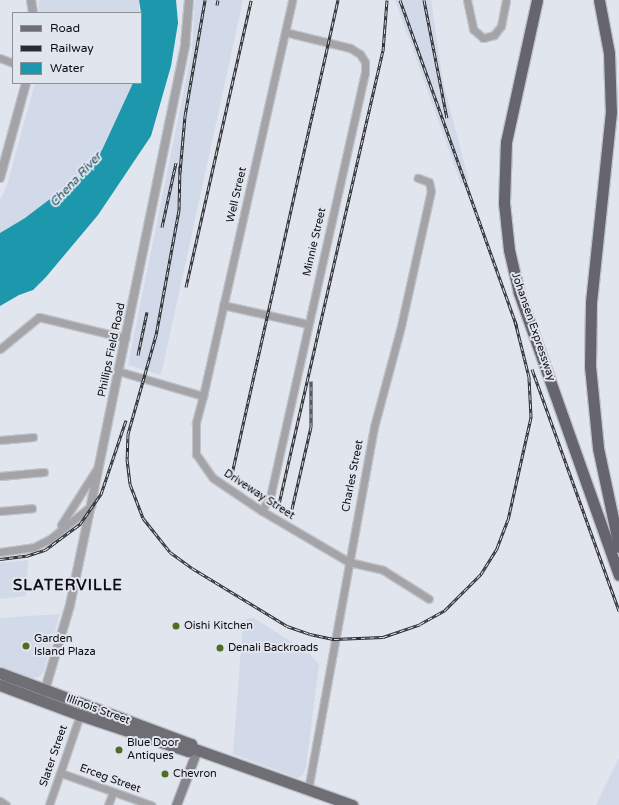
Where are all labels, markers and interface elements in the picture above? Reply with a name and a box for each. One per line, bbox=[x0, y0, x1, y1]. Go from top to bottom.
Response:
legend bbox=[12, 12, 142, 84]
text: Road bbox=[50, 21, 80, 35]
text: Railway bbox=[50, 41, 94, 55]
text: Water bbox=[50, 61, 84, 75]
water label: Chena River bbox=[47, 150, 105, 210]
street label: Well Street bbox=[224, 166, 250, 224]
street label: Minnie Street bbox=[301, 206, 329, 278]
street label: Johansen Expressway bbox=[508, 271, 558, 383]
street label: Phillips Field Road bbox=[96, 302, 128, 398]
street label: Charles Street bbox=[340, 439, 366, 513]
street label: Driveway Street bbox=[221, 467, 297, 523]
district label: SLATERVILLE bbox=[13, 577, 123, 595]
place label: Oishi Kitchen bbox=[184, 619, 253, 633]
marker: Oishi Kitchen bbox=[171, 621, 181, 631]
place label: Garden Island Plaza bbox=[34, 633, 96, 659]
marker: Garden Island Plaza bbox=[21, 641, 31, 651]
place label: Denali Backroads bbox=[228, 641, 318, 655]
marker: Denali Backroads bbox=[215, 643, 225, 653]
street label: Illinois Street bbox=[64, 692, 132, 728]
street label: Slater Street bbox=[37, 723, 71, 789]
place label: Blue Door Antiques bbox=[127, 737, 179, 763]
marker: Blue Door Antiques bbox=[114, 745, 124, 755]
street label: Erceg Street bbox=[78, 762, 142, 796]
place label: Chevron bbox=[173, 767, 217, 781]
marker: Chevron bbox=[160, 769, 170, 779]

